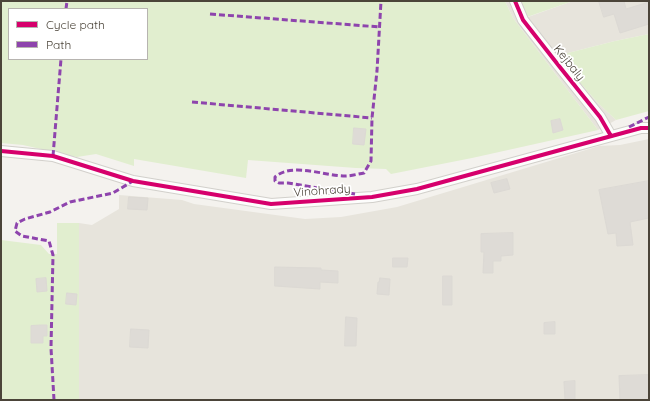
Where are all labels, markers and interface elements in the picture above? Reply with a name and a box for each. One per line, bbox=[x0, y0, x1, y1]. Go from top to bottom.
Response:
legend bbox=[8, 8, 148, 60]
text: Cycle path bbox=[46, 17, 105, 32]
text: Path bbox=[46, 37, 71, 52]
street label: Kejbaly bbox=[550, 42, 588, 84]
street label: Vinohrady bbox=[293, 182, 351, 200]

